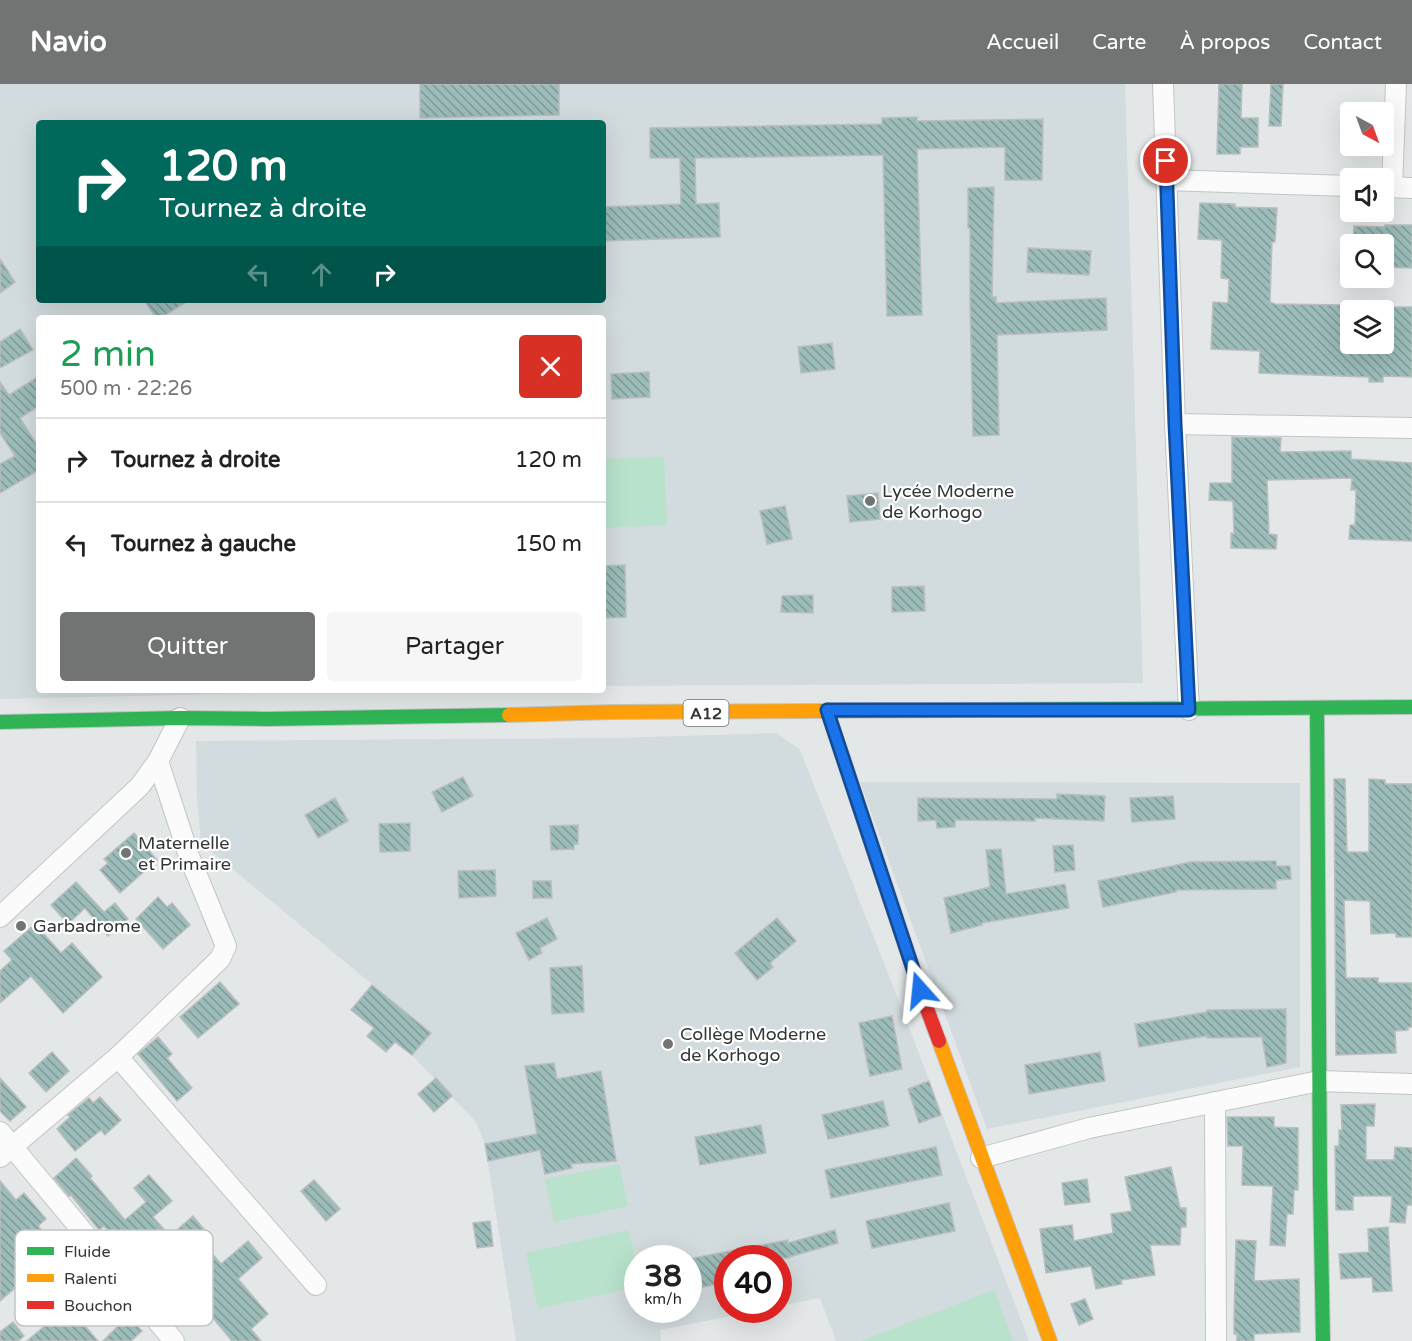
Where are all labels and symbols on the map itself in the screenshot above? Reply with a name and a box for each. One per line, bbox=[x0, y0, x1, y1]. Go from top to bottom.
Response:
north arrow bbox=[1340, 102, 1394, 156]
pin bbox=[1140, 135, 1191, 186]
place label: Lycée Moderne de Korhogo bbox=[882, 480, 1014, 523]
marker: Lycée Moderne de Korhogo bbox=[863, 494, 877, 508]
road number: A12 bbox=[684, 700, 728, 726]
place label: Maternelle et Primaire bbox=[138, 832, 231, 875]
marker: Maternelle et Primaire bbox=[119, 846, 133, 860]
place label: Garbadrome bbox=[33, 915, 141, 937]
marker: Garbadrome bbox=[14, 919, 28, 933]
position arrow bbox=[888, 958, 952, 1022]
place label: Collège Moderne de Korhogo bbox=[680, 1023, 826, 1066]
marker: Collège Moderne de Korhogo bbox=[661, 1037, 675, 1051]
legend bbox=[15, 1230, 213, 1326]
text: Fluide bbox=[64, 1242, 110, 1262]
speed limit sign: 40 bbox=[714, 1245, 792, 1323]
text: Ralenti bbox=[64, 1269, 117, 1289]
text: Bouchon bbox=[64, 1296, 132, 1316]

